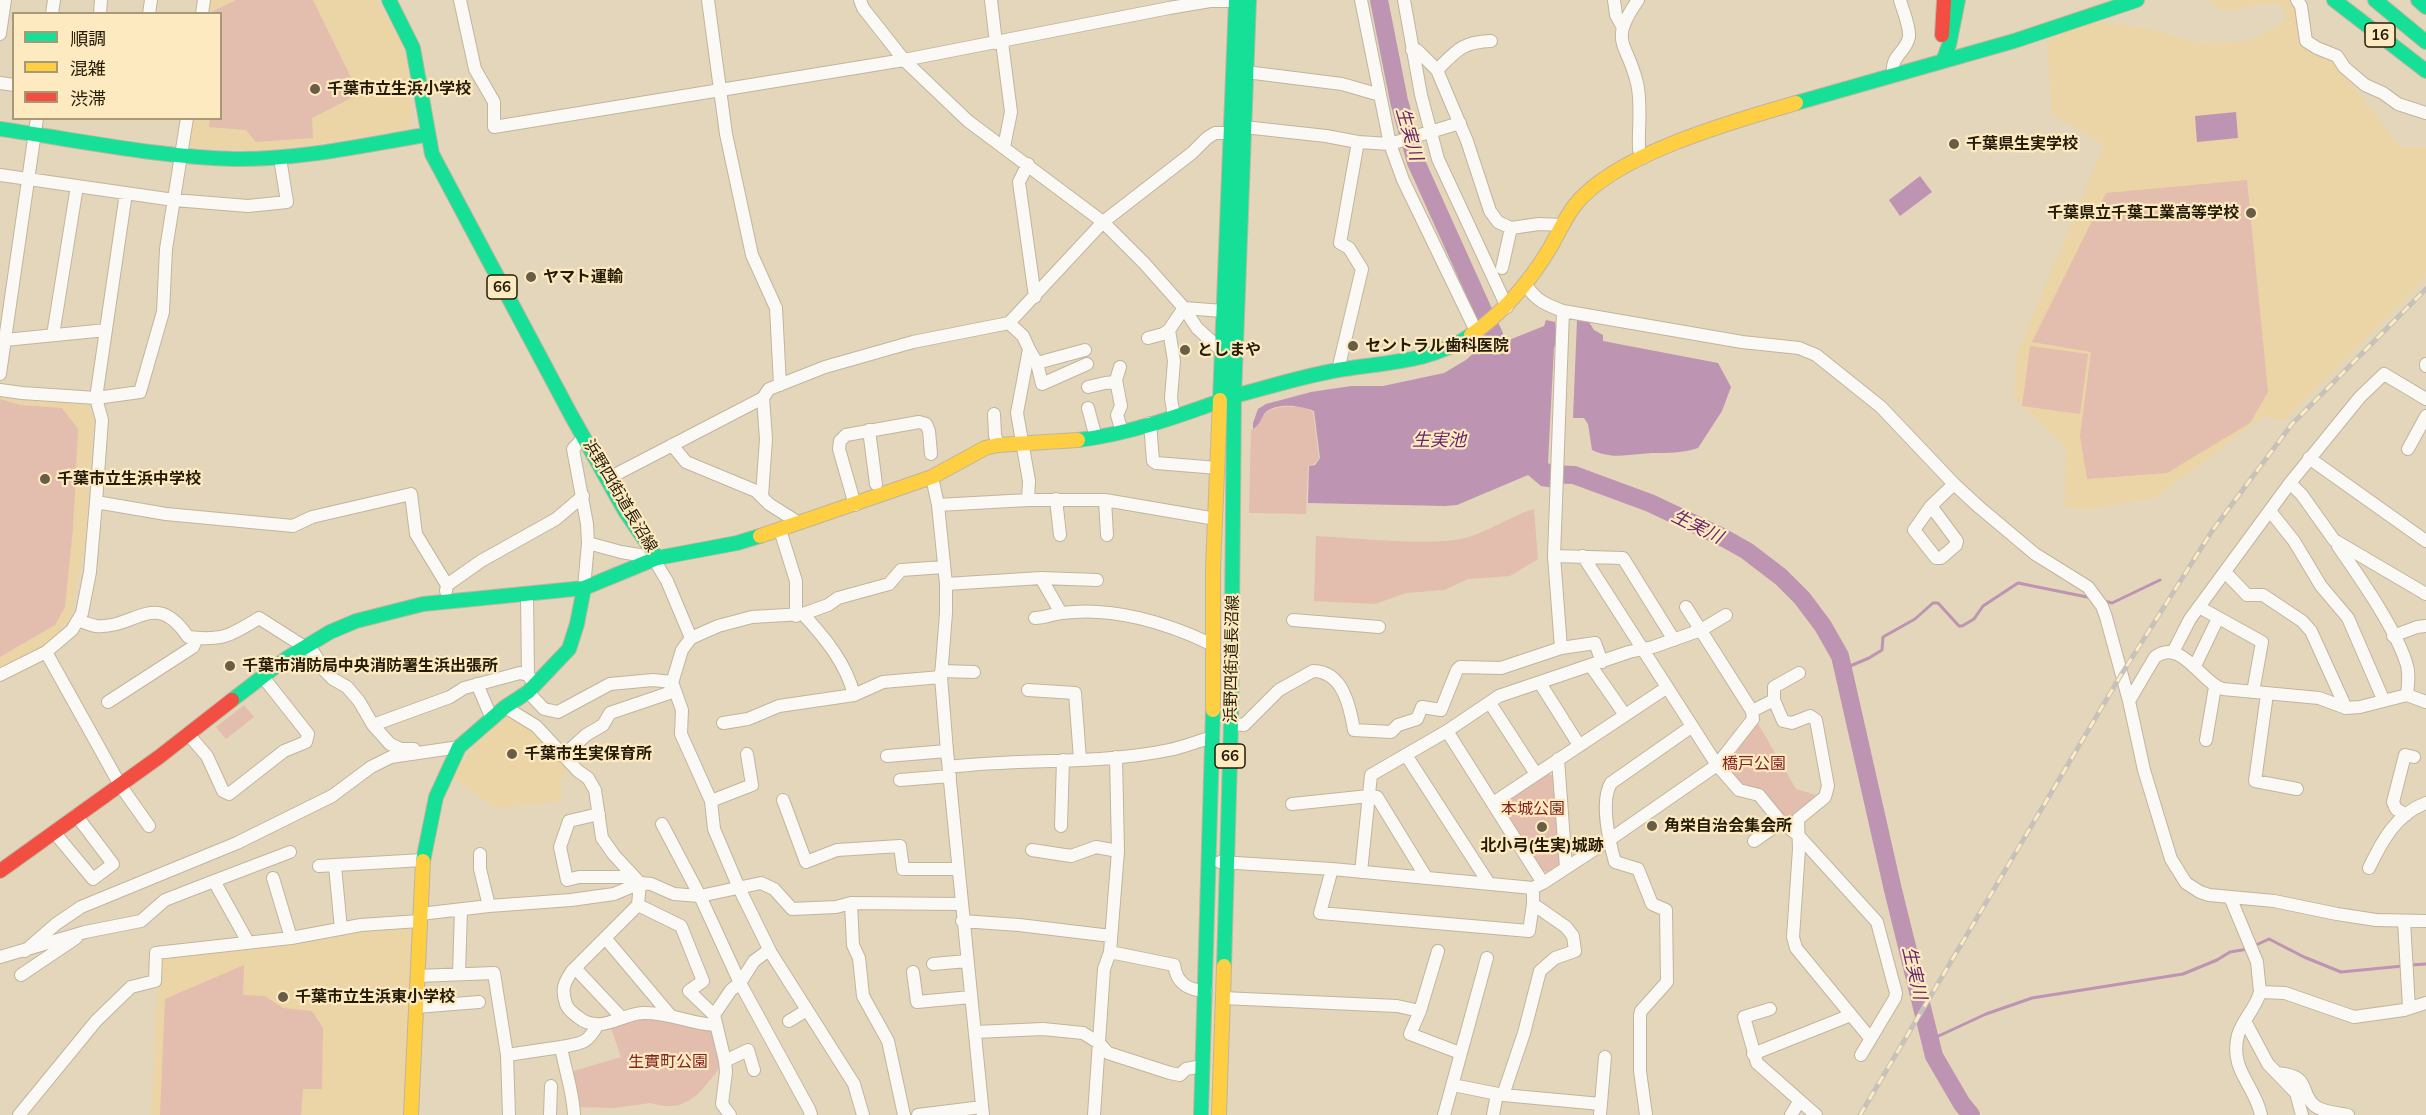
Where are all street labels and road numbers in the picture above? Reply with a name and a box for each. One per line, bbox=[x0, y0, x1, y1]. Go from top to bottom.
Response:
road number: 16 bbox=[2365, 23, 2395, 47]
road number: 66 bbox=[487, 275, 517, 299]
street label: 浜野四街道長沼線 bbox=[579, 436, 661, 556]
street label: 浜野四街道長沼線 bbox=[1221, 595, 1243, 723]
road number: 66 bbox=[1215, 744, 1245, 768]

